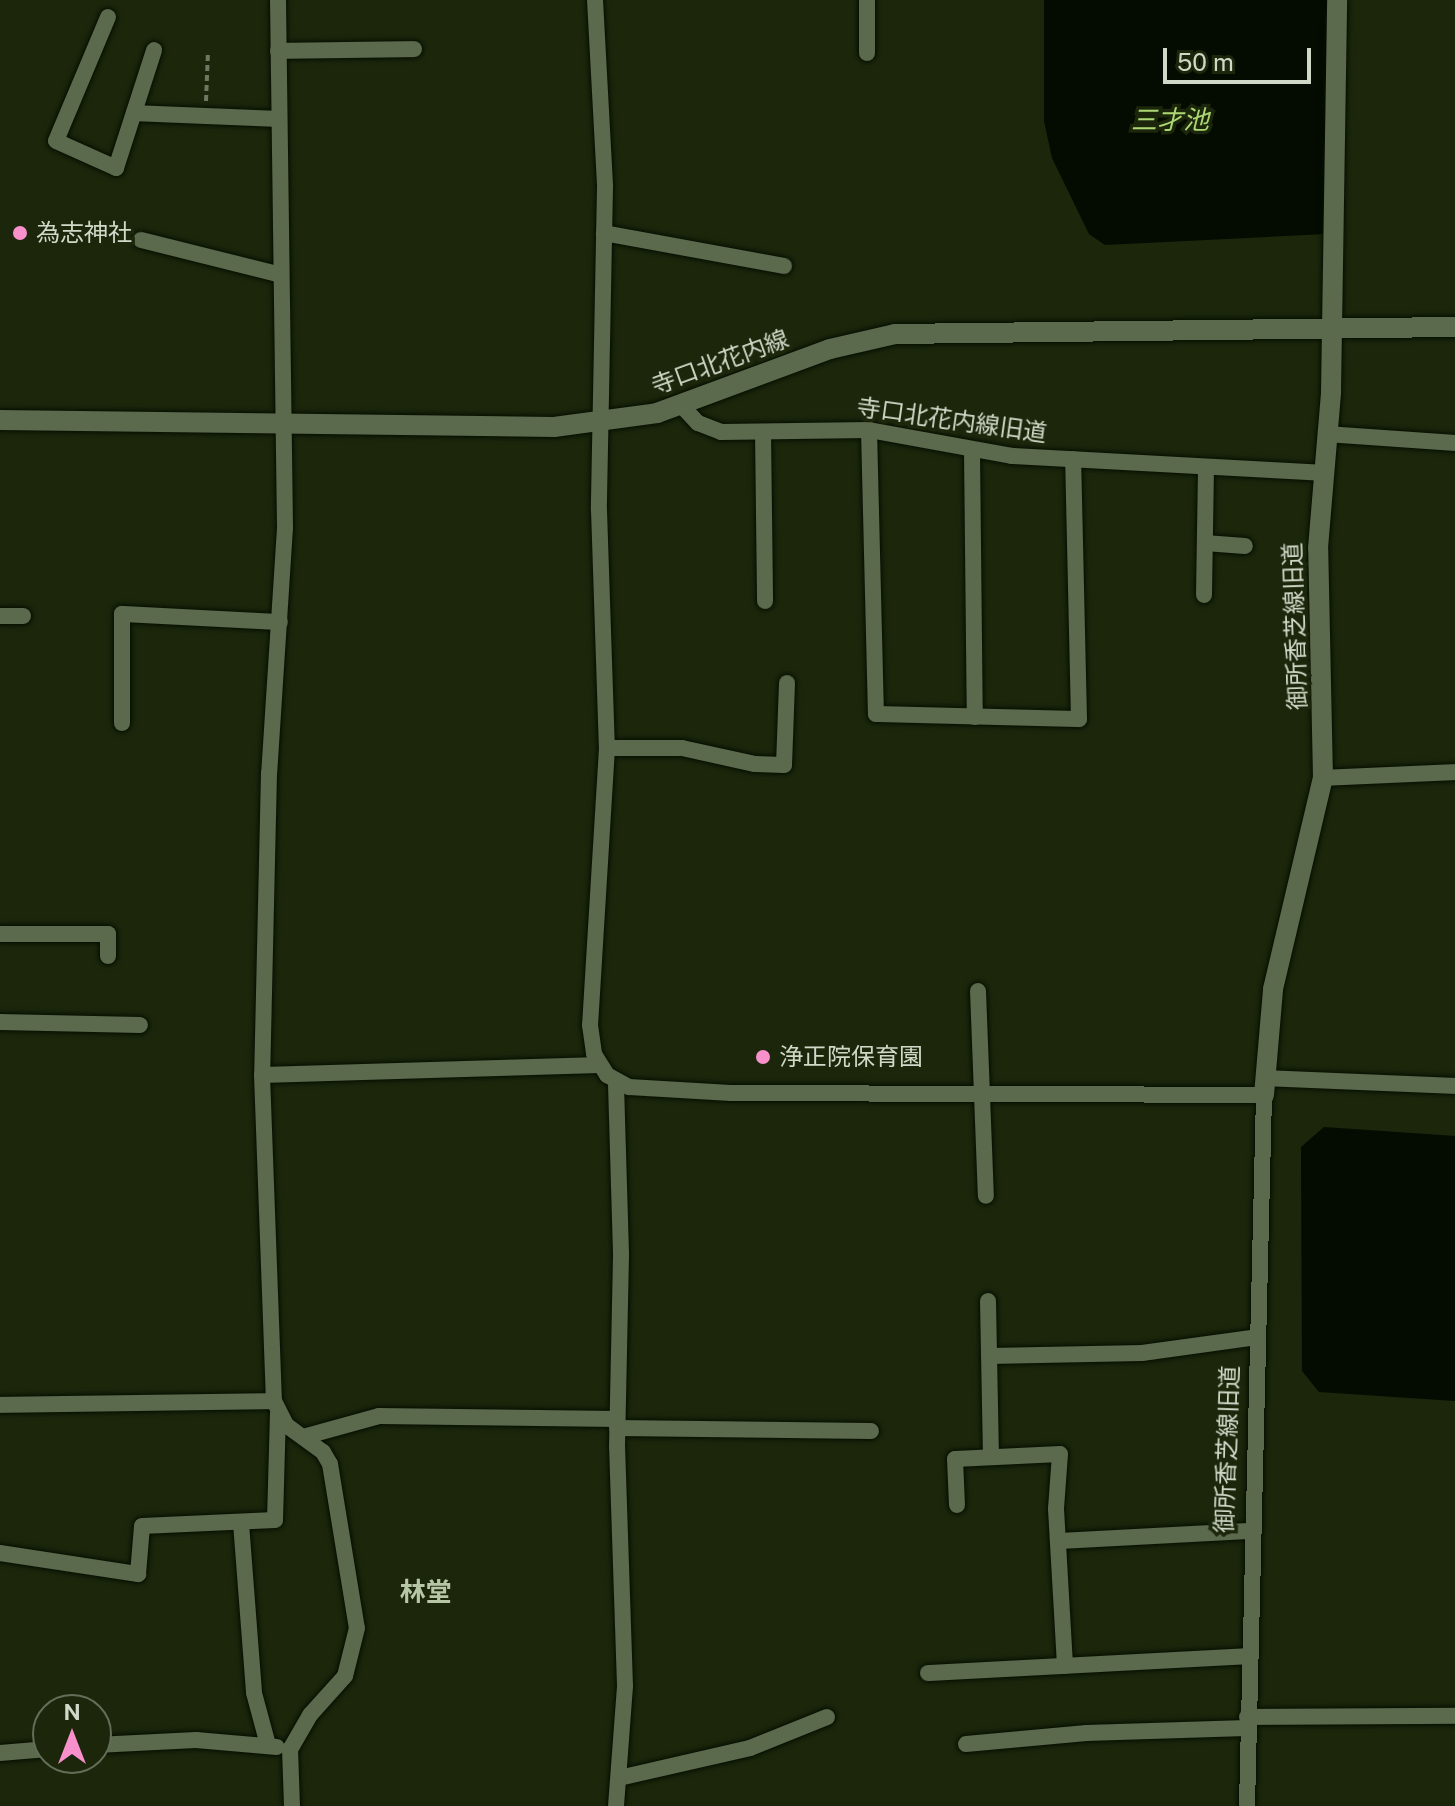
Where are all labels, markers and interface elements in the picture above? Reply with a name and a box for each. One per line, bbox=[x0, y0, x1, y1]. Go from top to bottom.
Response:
scale bar bbox=[1167, 32, 1315, 82]
text: 50 m bbox=[1177, 48, 1234, 76]
water label: 三才池 bbox=[1131, 104, 1209, 136]
place label: 為志神社 bbox=[36, 219, 132, 247]
marker: 為志神社 bbox=[11, 224, 29, 242]
street label: 寺口北花内線 bbox=[647, 324, 793, 400]
street label: 寺口北花内線旧道 bbox=[855, 392, 1049, 448]
street label: 御所香芝線旧道 bbox=[1278, 542, 1312, 710]
place label: 浄正院保育園 bbox=[779, 1043, 923, 1071]
marker: 浄正院保育園 bbox=[754, 1048, 772, 1066]
street label: 御所香芝線旧道 bbox=[1210, 1365, 1244, 1533]
district label: 林堂 bbox=[400, 1576, 452, 1608]
north arrow bbox=[32, 1694, 112, 1774]
text: N bbox=[63, 1699, 81, 1725]

